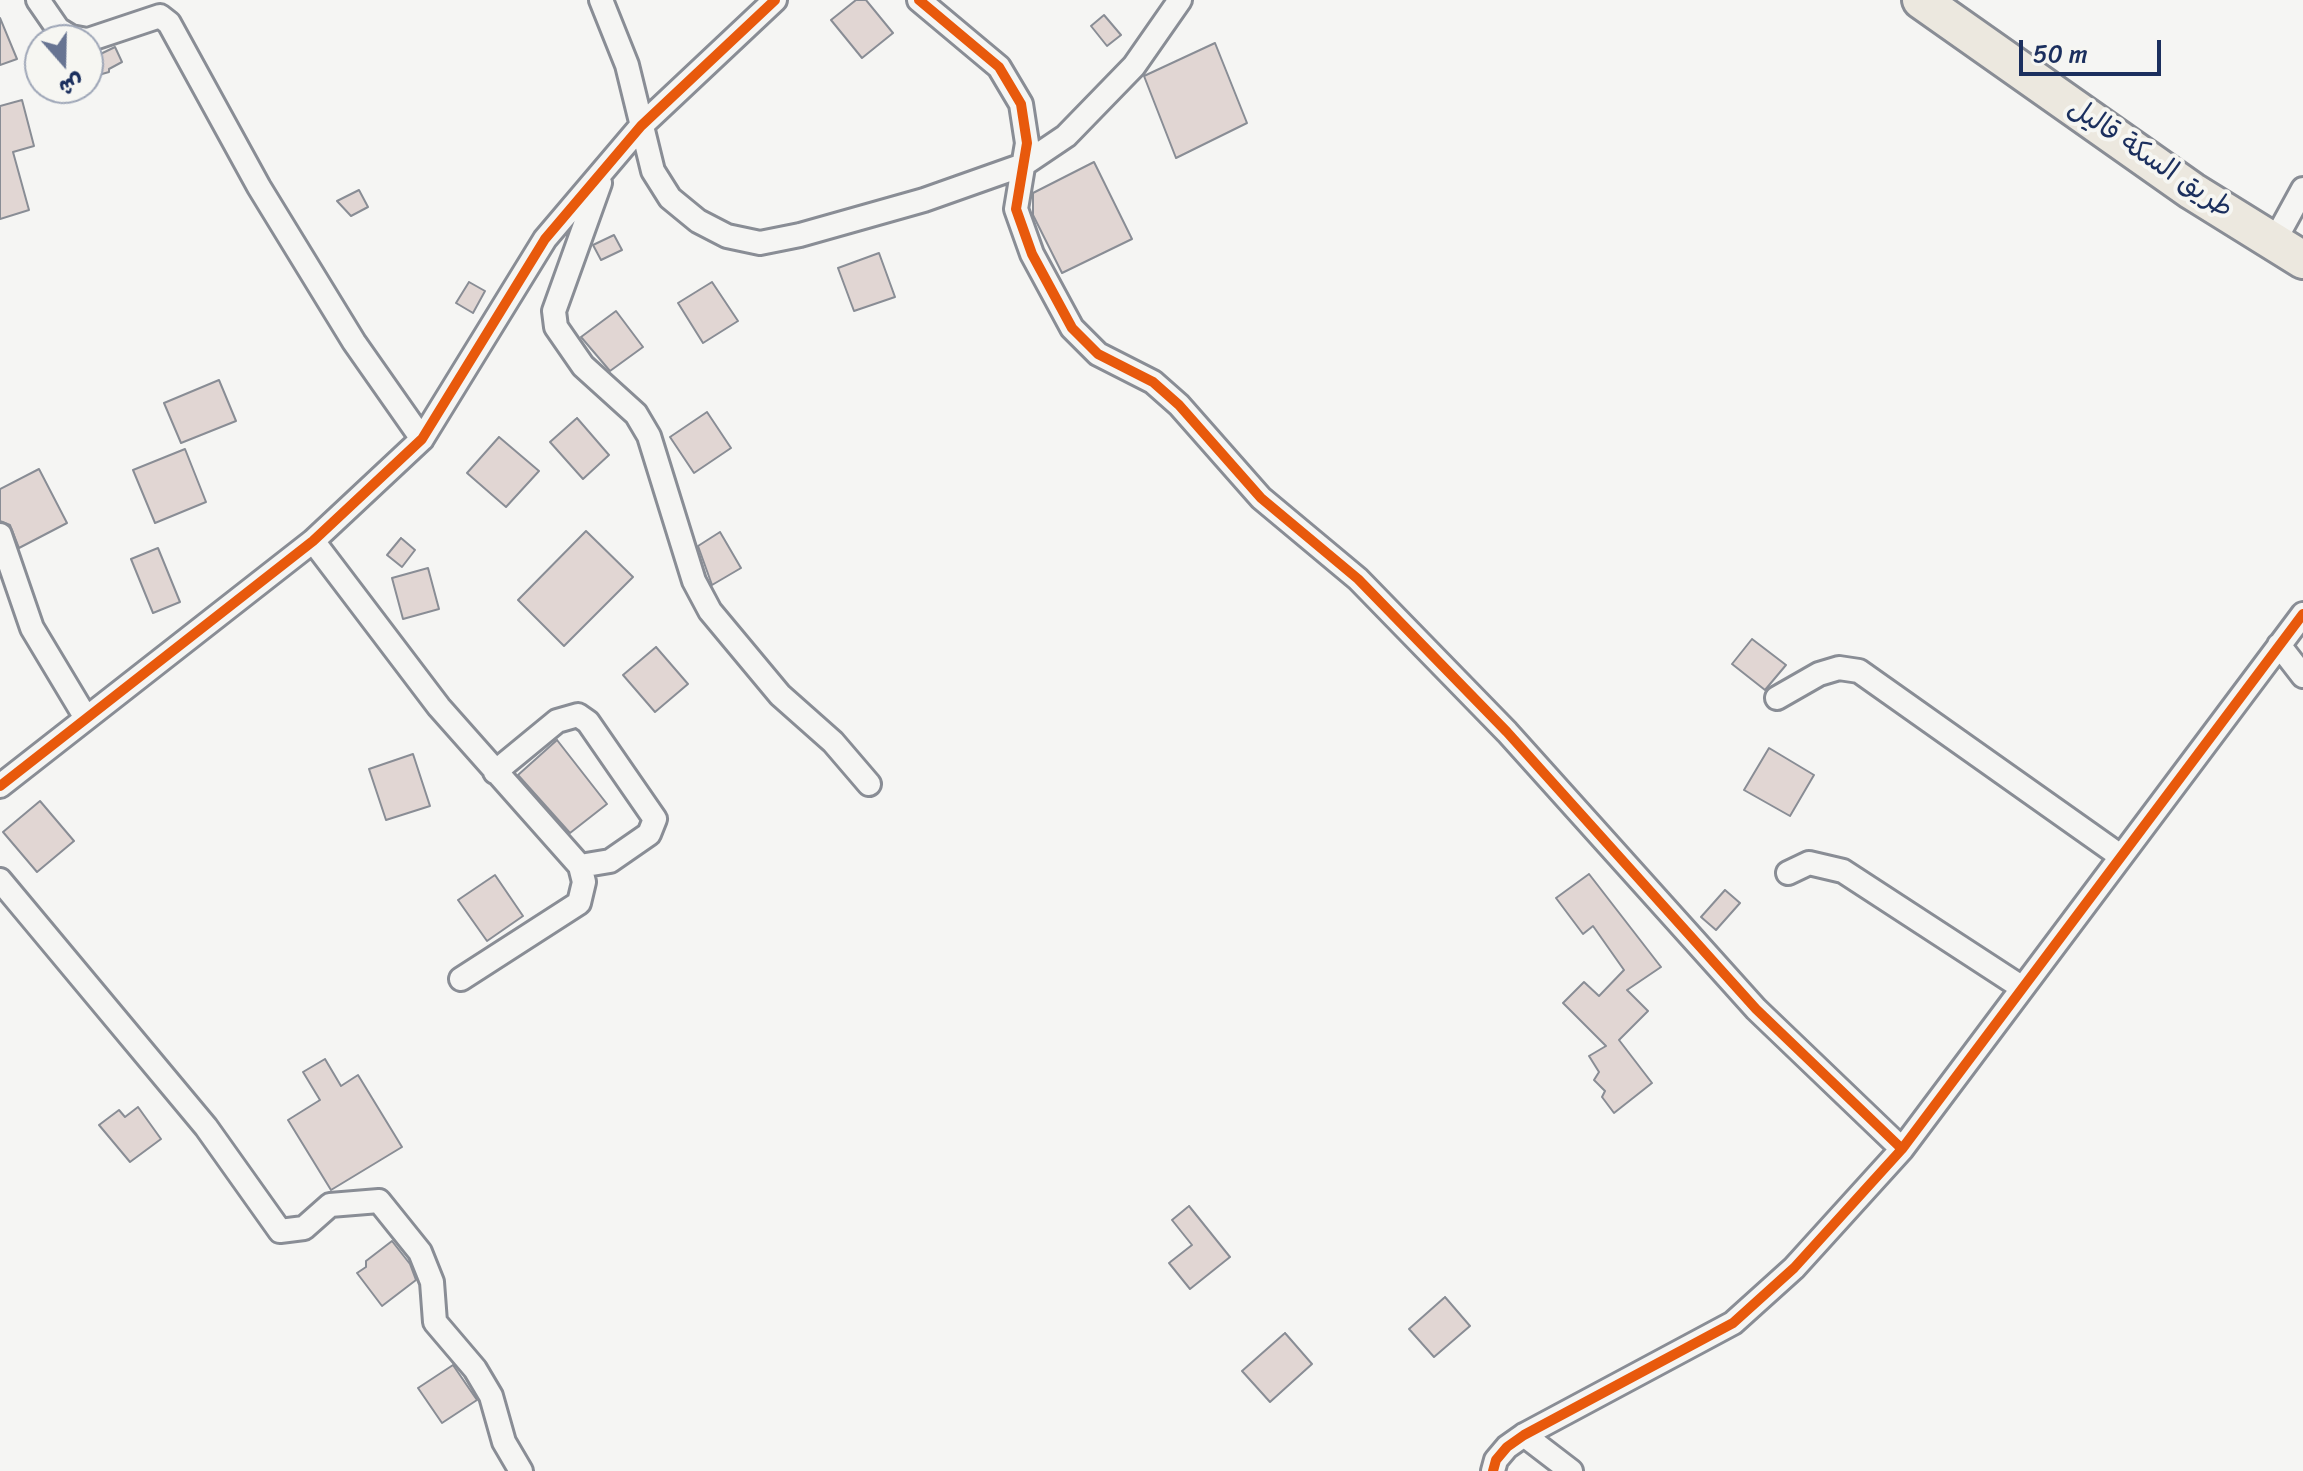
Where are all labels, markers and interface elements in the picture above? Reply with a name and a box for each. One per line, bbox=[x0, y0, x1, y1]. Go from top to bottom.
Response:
north arrow bbox=[24, 24, 104, 104]
scale bar bbox=[2023, 24, 2165, 74]
text: 50 m bbox=[2033, 33, 2088, 75]
text: ش bbox=[54, 63, 90, 108]
street label: طريق السكة قاليل bbox=[2061, 91, 2239, 227]

